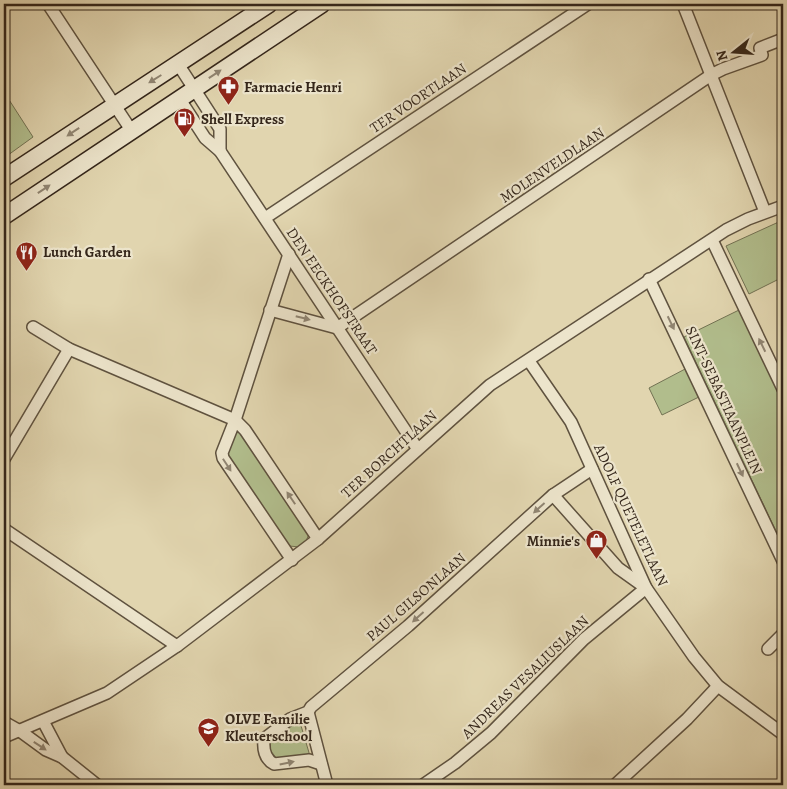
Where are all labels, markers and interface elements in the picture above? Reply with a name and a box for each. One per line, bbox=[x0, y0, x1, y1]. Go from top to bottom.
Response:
north arrow bbox=[710, 28, 760, 78]
text: N bbox=[711, 48, 733, 63]
street label: TER VOORTLAAN bbox=[366, 58, 470, 138]
one-way arrow bbox=[209, 69, 222, 79]
one-way arrow bbox=[148, 74, 162, 84]
pharmacy icon: Farmacie Henri bbox=[216, 75, 240, 106]
place label: Farmacie Henri bbox=[244, 77, 342, 97]
fuel station icon: Shell Express bbox=[173, 107, 197, 138]
place label: Shell Express bbox=[201, 109, 284, 129]
street label: MOLENVELDLAAN bbox=[496, 122, 608, 207]
one-way arrow bbox=[66, 127, 79, 137]
one-way arrow bbox=[37, 184, 51, 194]
street label: DEN EECKHOFSTRAAT bbox=[282, 223, 383, 359]
restaurant icon: Lunch Garden bbox=[15, 240, 39, 271]
place label: Lunch Garden bbox=[43, 242, 132, 262]
one-way arrow bbox=[296, 315, 311, 323]
one-way arrow bbox=[667, 316, 675, 330]
street label: SINT-SEBASTIAANPLEIN bbox=[681, 323, 767, 478]
one-way arrow bbox=[758, 338, 766, 352]
street label: TER BORCHTLAAN bbox=[337, 405, 441, 502]
street label: ADOLF QUETELETLAAN bbox=[589, 440, 673, 590]
one-way arrow bbox=[222, 458, 232, 471]
one-way arrow bbox=[736, 463, 744, 477]
one-way arrow bbox=[286, 492, 296, 505]
one-way arrow bbox=[533, 503, 546, 514]
shop icon: Minnie's bbox=[584, 529, 608, 560]
place label: Minnie's bbox=[527, 531, 580, 551]
street label: PAUL GILSONLAAN bbox=[362, 548, 470, 646]
one-way arrow bbox=[412, 611, 424, 623]
street label: ANDREAS VESALIUSLAAN bbox=[456, 611, 593, 744]
place label: OLVE Familie Kleuterschool bbox=[225, 709, 312, 746]
school or university icon: OLVE Familie Kleuterschool bbox=[197, 716, 221, 747]
one-way arrow bbox=[33, 741, 46, 751]
one-way arrow bbox=[280, 759, 295, 767]

